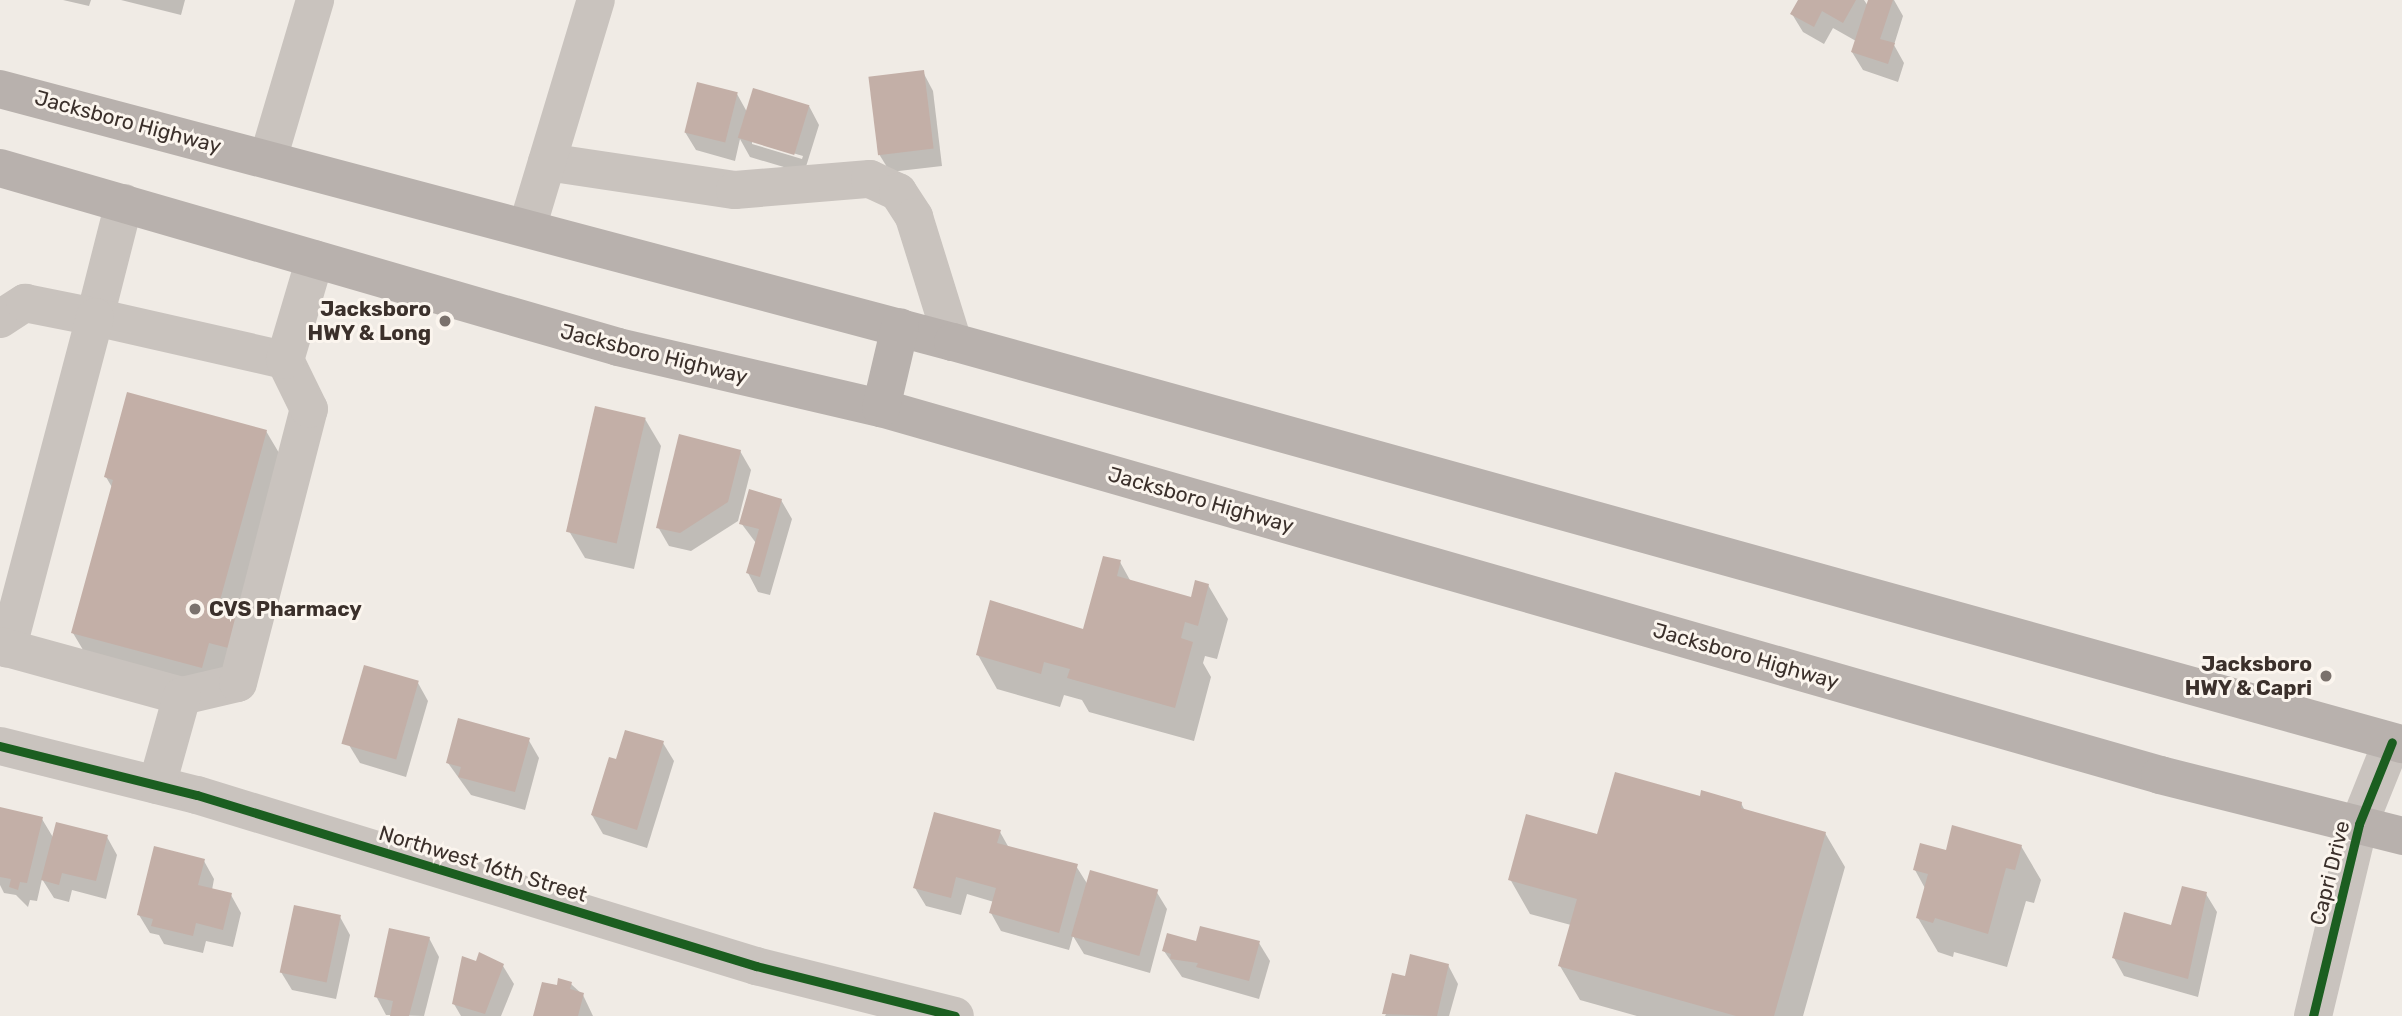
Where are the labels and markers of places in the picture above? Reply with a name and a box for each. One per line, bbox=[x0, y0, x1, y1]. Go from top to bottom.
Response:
place label: Jacksboro HWY & Long bbox=[307, 296, 431, 346]
marker: Jacksboro HWY & Long bbox=[437, 313, 453, 329]
place label: CVS Pharmacy bbox=[209, 596, 362, 622]
marker: CVS Pharmacy bbox=[187, 601, 203, 617]
place label: Jacksboro HWY & Capri bbox=[2184, 651, 2312, 701]
marker: Jacksboro HWY & Capri bbox=[2318, 668, 2334, 684]

